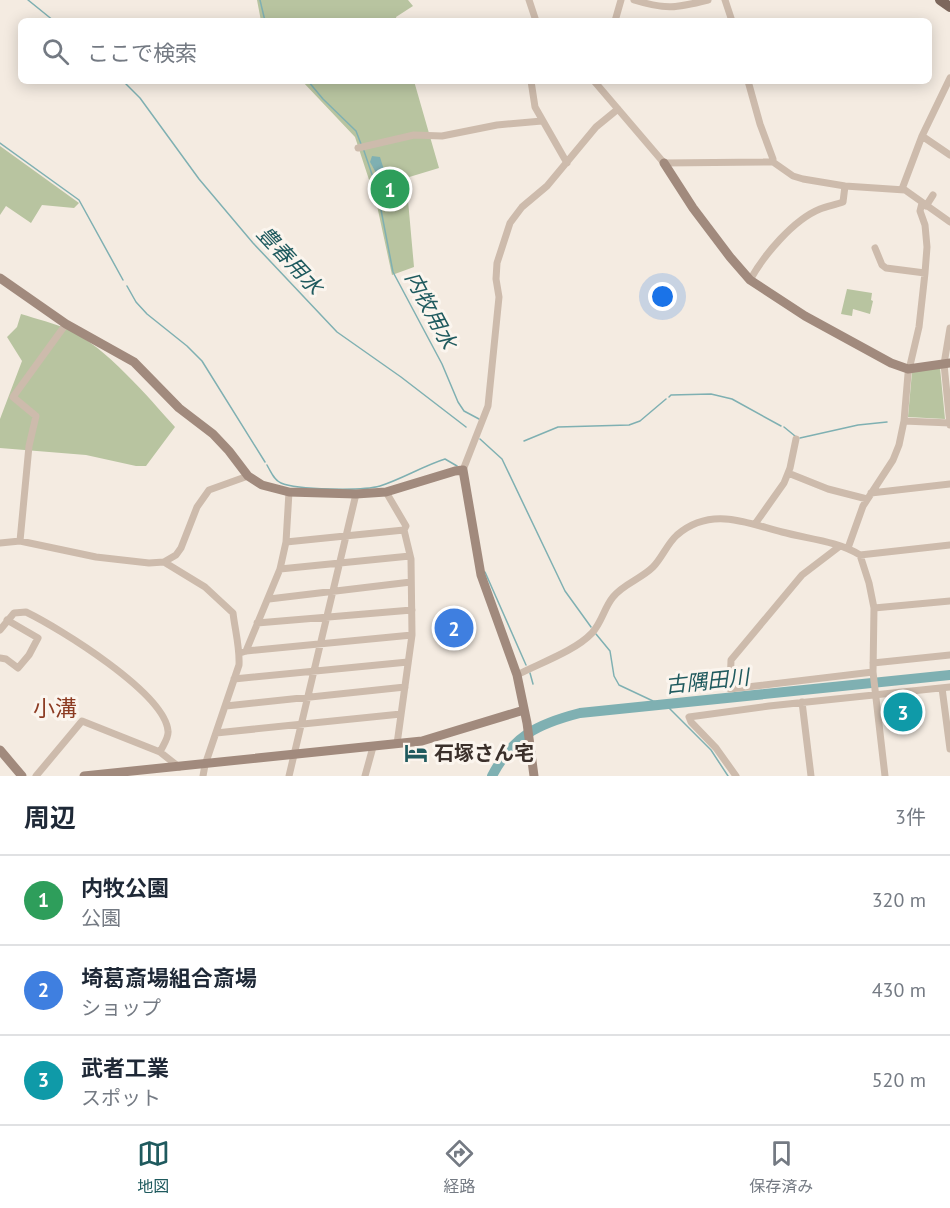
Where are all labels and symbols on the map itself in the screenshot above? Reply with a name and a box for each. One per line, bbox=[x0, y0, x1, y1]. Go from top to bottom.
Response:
pin: 1 bbox=[370, 166, 410, 212]
water label: 豊春用水 bbox=[251, 220, 330, 301]
water label: 内牧用水 bbox=[399, 267, 464, 355]
your location bbox=[648, 282, 677, 311]
pin: 2 bbox=[434, 606, 474, 650]
water label: 古隅田川 bbox=[664, 663, 752, 699]
pin: 3 bbox=[884, 690, 922, 734]
district label: 小溝 bbox=[33, 694, 77, 722]
hotel icon: 石塚さん宅 bbox=[403, 740, 429, 766]
place label: 石塚さん宅 bbox=[434, 740, 534, 766]

